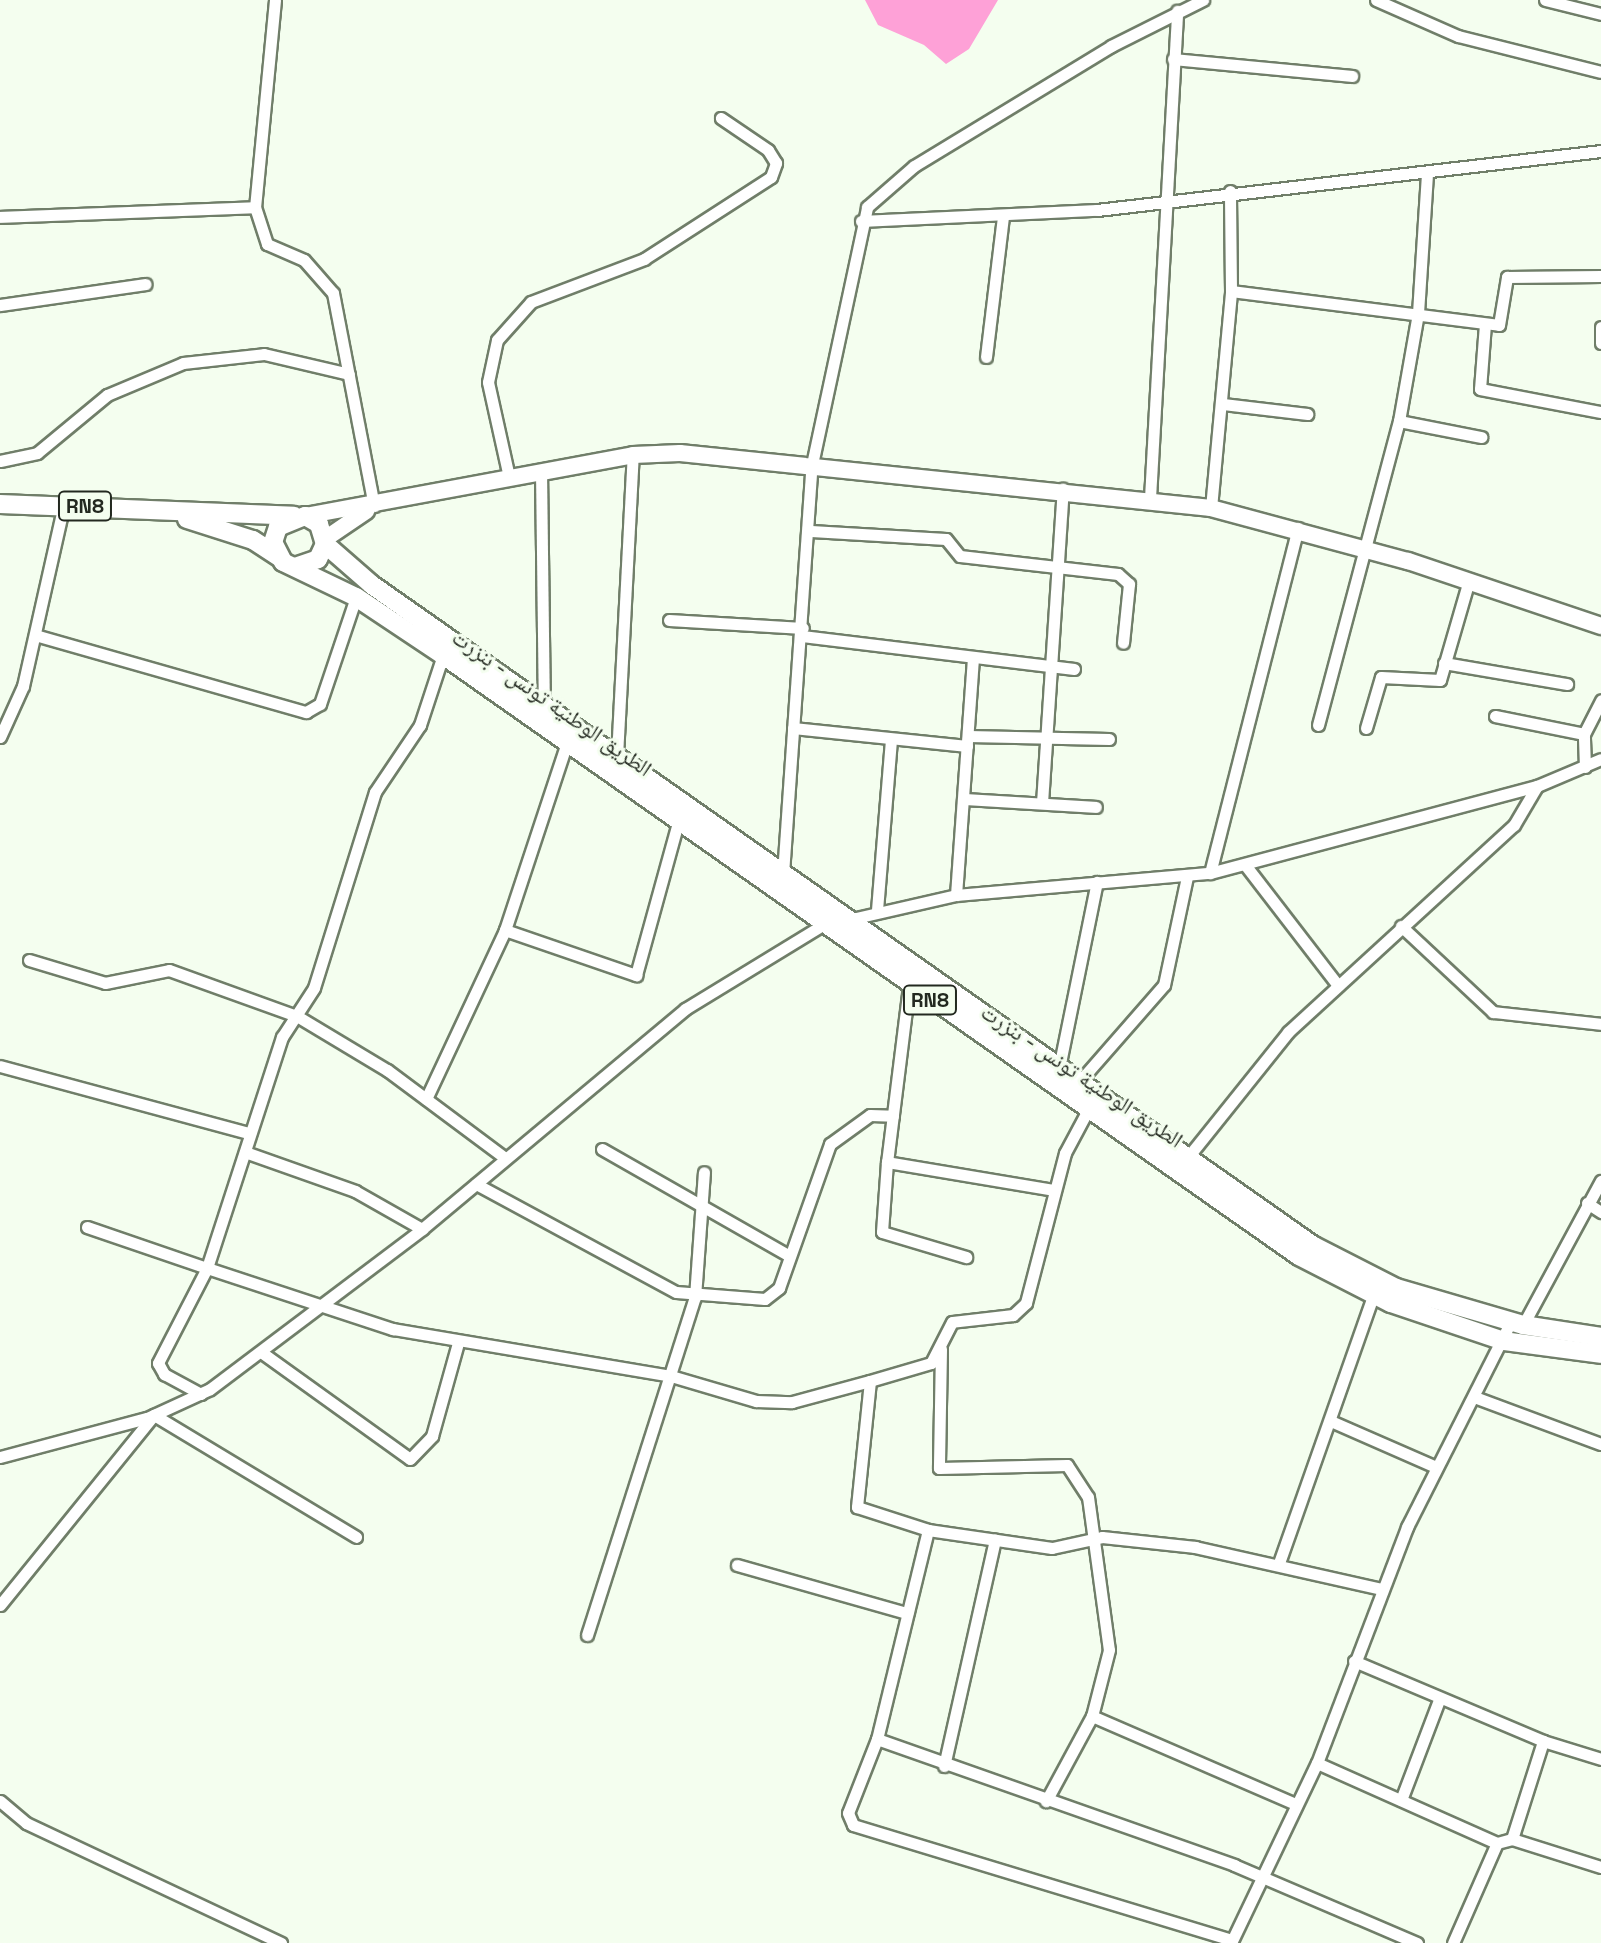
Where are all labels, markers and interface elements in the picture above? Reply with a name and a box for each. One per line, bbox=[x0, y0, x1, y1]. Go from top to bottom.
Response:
road number: RN8 bbox=[57, 490, 113, 522]
street label: الطريق الوطنية تونس - بنزرت bbox=[447, 624, 657, 782]
road number: RN8 bbox=[902, 984, 958, 1016]
street label: الطريق الوطنية تونس - بنزرت bbox=[976, 998, 1188, 1154]

